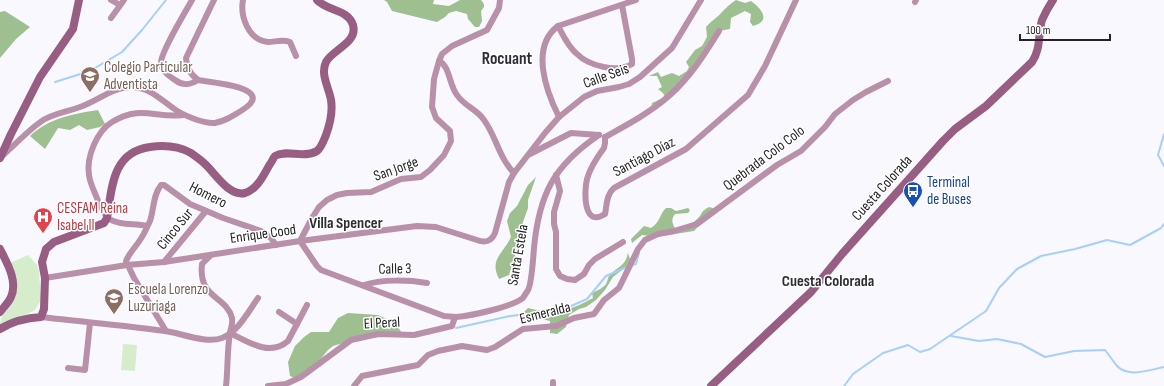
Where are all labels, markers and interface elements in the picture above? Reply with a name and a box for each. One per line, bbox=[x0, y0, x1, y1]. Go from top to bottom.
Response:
scale bar bbox=[1020, 16, 1110, 42]
text: 100 m bbox=[1026, 23, 1051, 38]
district label: Rocuant bbox=[482, 49, 533, 69]
place label: Colegio Particular Adventista bbox=[103, 58, 193, 94]
street label: Calle Seis bbox=[580, 59, 632, 93]
school or university icon: Colegio Particular Adventista bbox=[79, 65, 101, 93]
street label: Quebrada Colo Colo bbox=[719, 121, 809, 195]
street label: Santiago Díaz bbox=[610, 132, 679, 181]
street label: Cuesta Colorada bbox=[848, 151, 917, 225]
street label: San Jorge bbox=[371, 152, 421, 186]
place label: Terminal de Buses bbox=[927, 173, 971, 209]
street label: Homero bbox=[186, 178, 230, 212]
bus stop icon: Terminal de Buses bbox=[902, 180, 924, 208]
place label: CESFAM Reina Isabel II bbox=[57, 199, 128, 235]
street label: Cinco Sur bbox=[153, 204, 198, 254]
hospital icon: CESFAM Reina Isabel II bbox=[32, 206, 54, 234]
district label: Villa Spencer bbox=[309, 214, 383, 233]
street label: Enrique Cood bbox=[229, 220, 297, 248]
street label: Santa Estela bbox=[503, 223, 533, 287]
street label: Calle 3 bbox=[378, 259, 412, 279]
district label: Cuesta Colorada bbox=[782, 272, 874, 291]
place label: Escuela Lorenzo Luzuriaga bbox=[128, 280, 208, 316]
school or university icon: Escuela Lorenzo Luzuriaga bbox=[103, 287, 125, 315]
street label: Esmeralda bbox=[518, 297, 573, 328]
street label: El Peral bbox=[363, 313, 401, 333]

